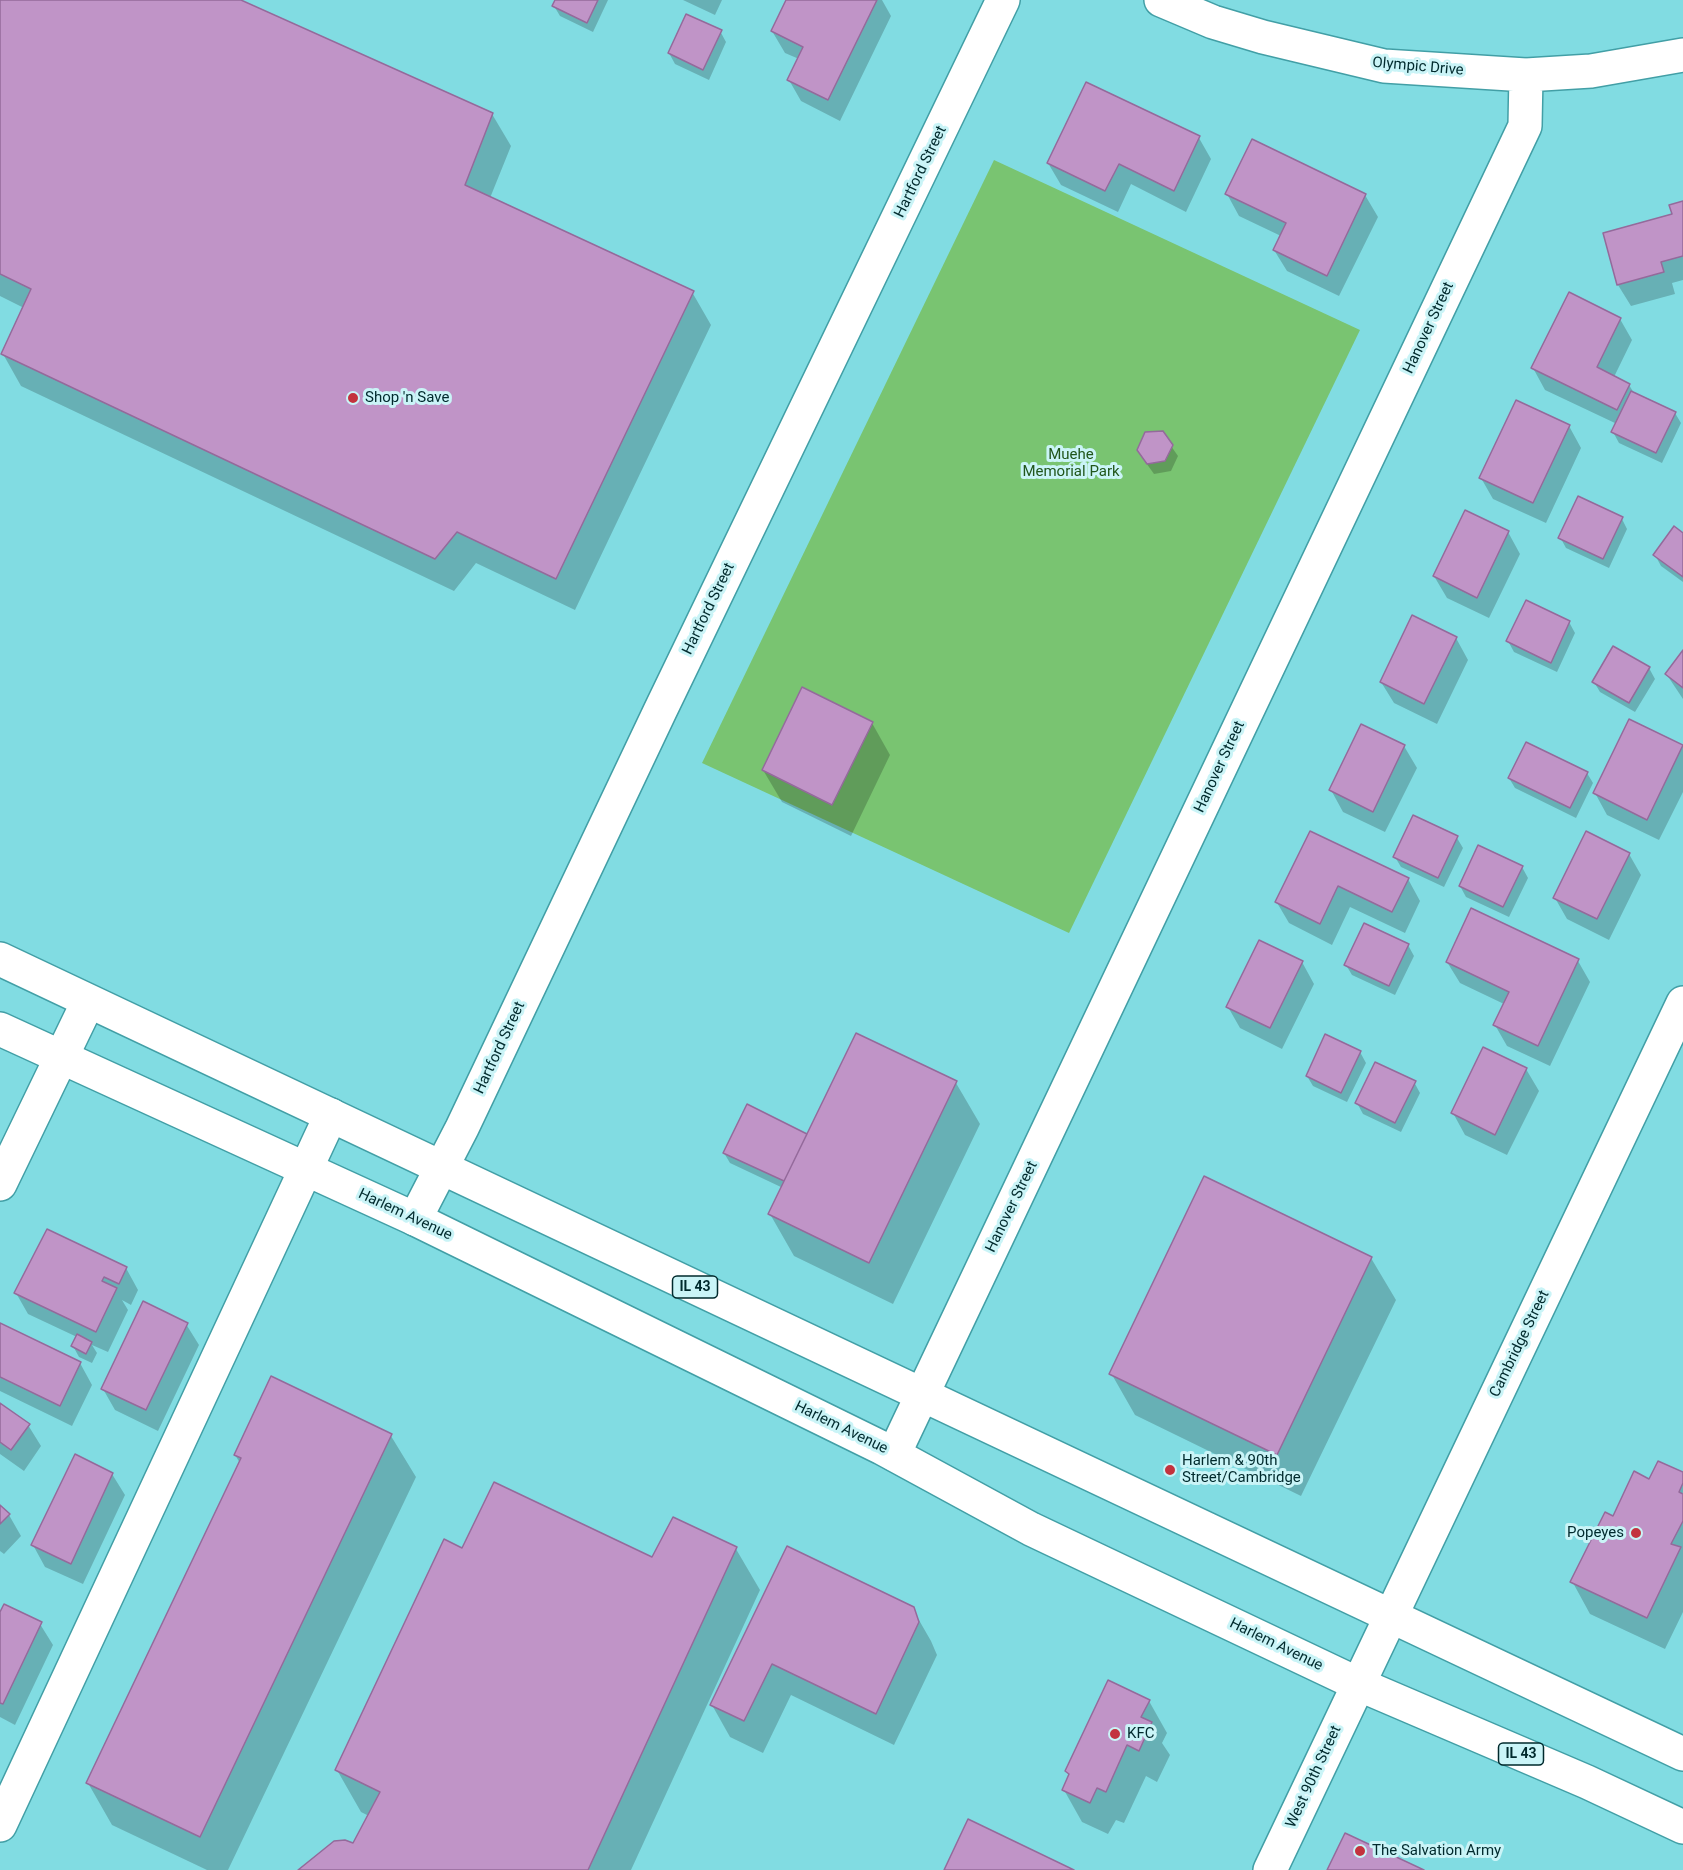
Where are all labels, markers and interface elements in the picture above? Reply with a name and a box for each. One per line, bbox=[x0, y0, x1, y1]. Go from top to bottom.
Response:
street label: Olympic Drive bbox=[1372, 54, 1464, 80]
street label: Hartford Street bbox=[891, 123, 951, 221]
street label: Hanover Street bbox=[1400, 279, 1458, 377]
place label: Shop 'n Save bbox=[365, 389, 449, 407]
marker: Shop 'n Save bbox=[346, 391, 360, 405]
park label: Muehe Memorial Park bbox=[1022, 446, 1120, 481]
street label: Hartford Street bbox=[679, 560, 739, 658]
street label: Hanover Street bbox=[1191, 718, 1249, 816]
street label: Hartford Street bbox=[471, 999, 529, 1097]
street label: Hanover Street bbox=[982, 1159, 1042, 1255]
street label: Harlem Avenue bbox=[355, 1185, 455, 1245]
road number: IL 43 bbox=[672, 1276, 718, 1298]
street label: Cambridge Street bbox=[1486, 1288, 1554, 1400]
street label: Harlem Avenue bbox=[791, 1398, 891, 1458]
place label: Harlem & 90th Street/Cambridge bbox=[1182, 1452, 1301, 1487]
marker: Harlem & 90th Street/Cambridge bbox=[1163, 1463, 1177, 1477]
place label: Popeyes bbox=[1567, 1524, 1624, 1542]
marker: Popeyes bbox=[1629, 1526, 1643, 1540]
street label: Harlem Avenue bbox=[1226, 1615, 1326, 1675]
street label: West 90th Street bbox=[1282, 1723, 1346, 1831]
place label: KFC bbox=[1127, 1725, 1154, 1743]
marker: KFC bbox=[1108, 1727, 1122, 1741]
road number: IL 43 bbox=[1498, 1743, 1544, 1765]
place label: The Salvation Army bbox=[1372, 1842, 1501, 1860]
marker: The Salvation Army bbox=[1353, 1844, 1367, 1858]

